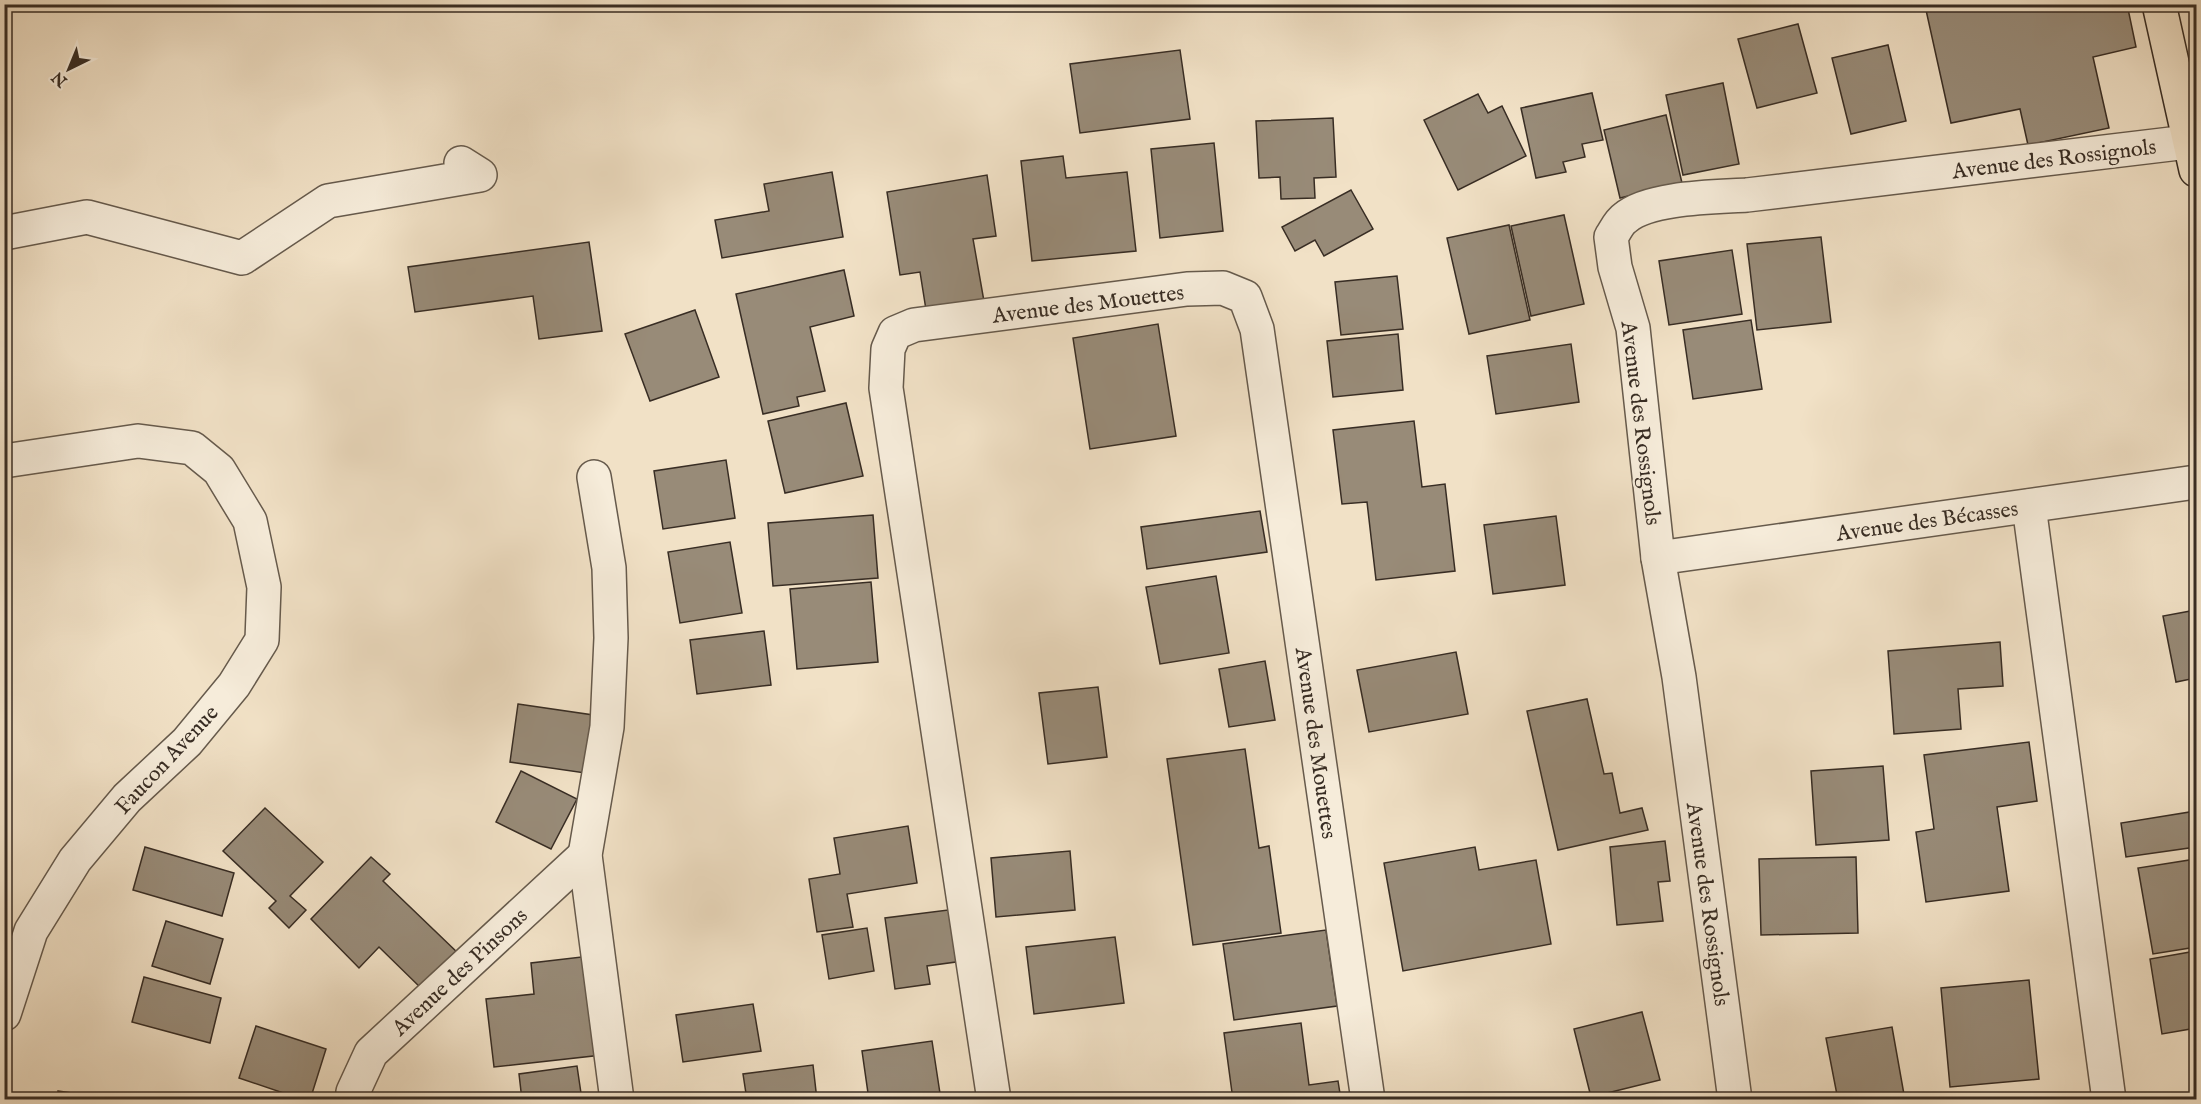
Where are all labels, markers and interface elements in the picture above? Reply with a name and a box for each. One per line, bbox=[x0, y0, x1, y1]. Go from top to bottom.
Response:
north arrow bbox=[39, 39, 99, 99]
text: N bbox=[48, 66, 73, 91]
street label: Avenue des Rossignols bbox=[1950, 134, 2158, 187]
street label: Avenue des Mouettes bbox=[990, 279, 1186, 331]
street label: Avenue des Rossignols bbox=[1613, 319, 1666, 527]
street label: Avenue des Bécasses bbox=[1834, 495, 2020, 549]
street label: Avenue des Mouettes bbox=[1288, 645, 1342, 841]
street label: Faucon Avenue bbox=[110, 700, 225, 821]
street label: Avenue des Rossignols bbox=[1679, 800, 1735, 1008]
street label: Avenue des Pinsons bbox=[386, 902, 534, 1043]

